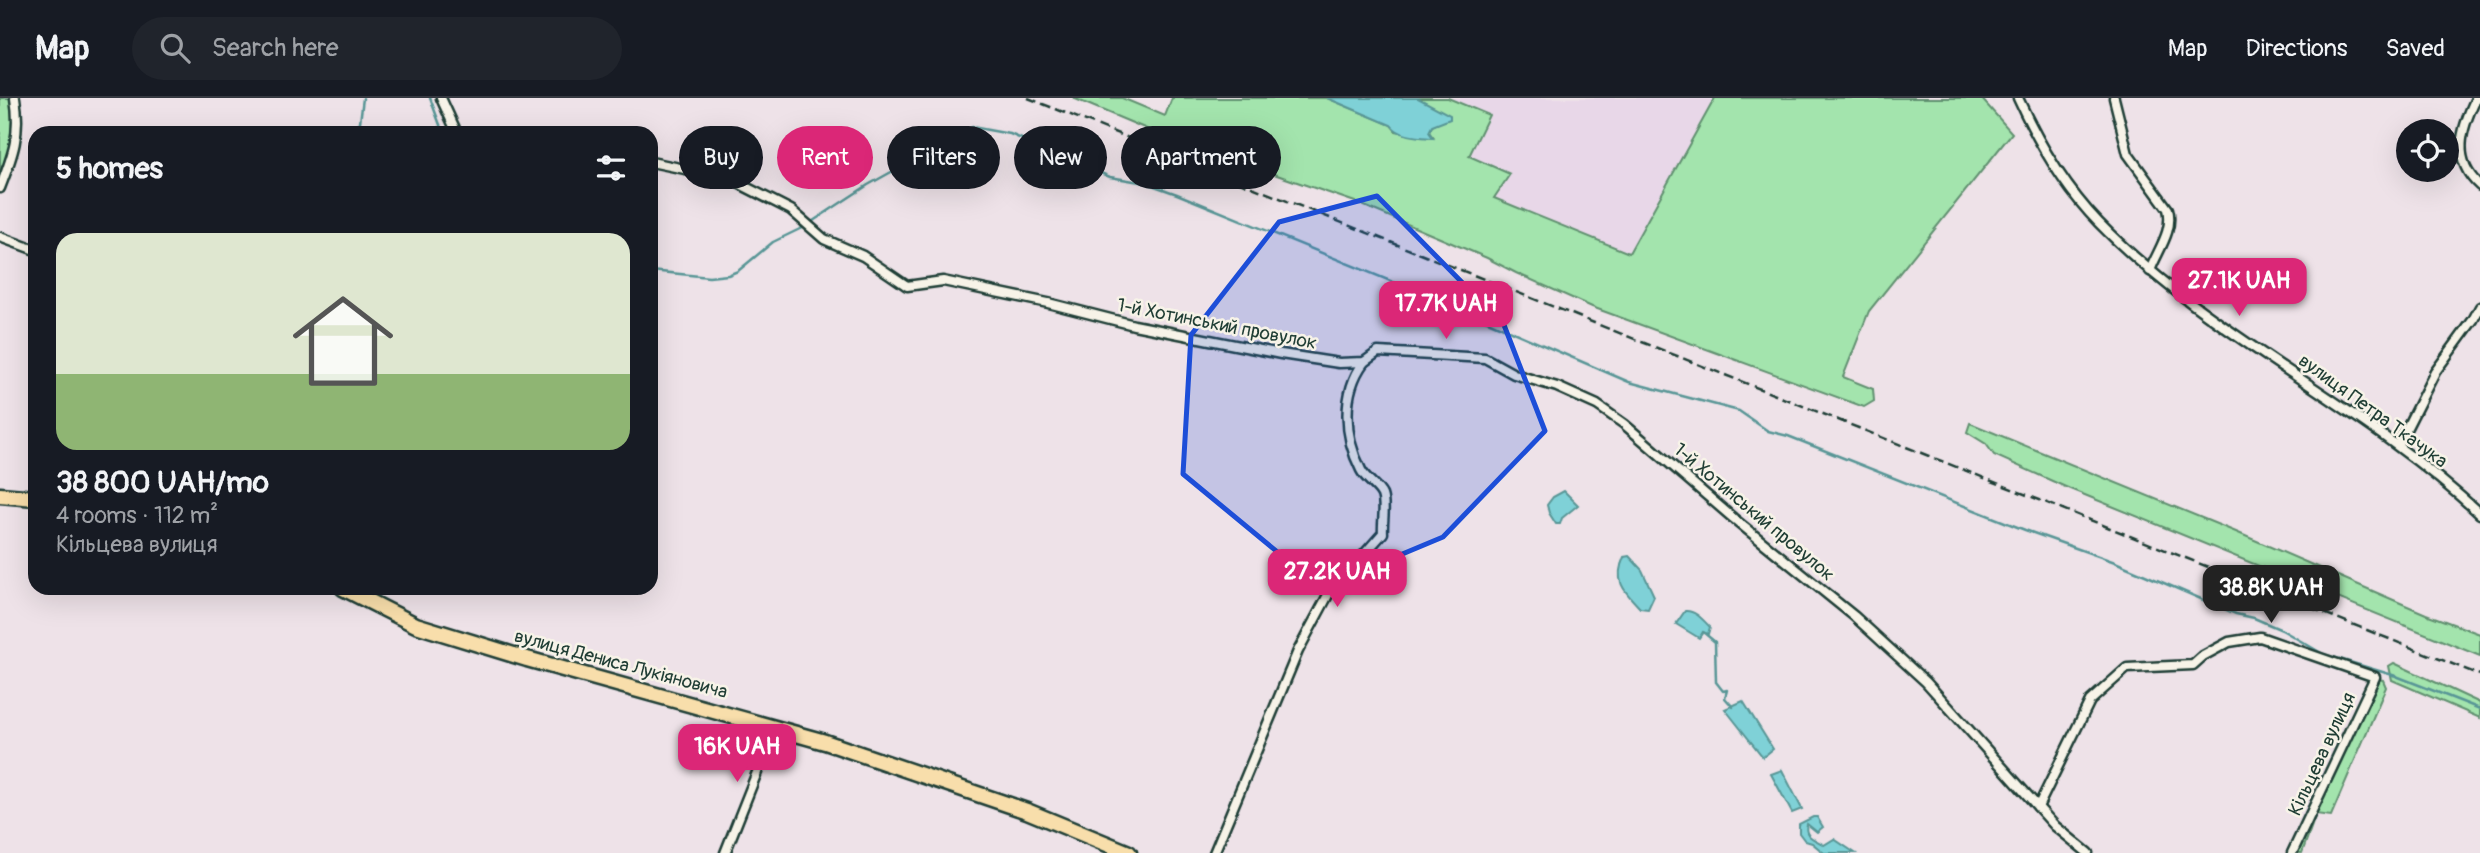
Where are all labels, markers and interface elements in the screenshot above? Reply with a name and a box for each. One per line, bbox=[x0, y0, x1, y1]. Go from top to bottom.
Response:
search box bbox=[132, 17, 622, 80]
text: Map bbox=[35, 28, 90, 69]
icon: search bbox=[156, 29, 194, 67]
text: Search here bbox=[212, 32, 339, 64]
text: Map bbox=[2168, 34, 2208, 63]
text: Directions bbox=[2246, 34, 2347, 63]
text: Saved bbox=[2385, 34, 2445, 63]
map controls bbox=[2396, 119, 2459, 182]
button: locate bbox=[2396, 119, 2459, 182]
chip: Buy bbox=[679, 126, 763, 189]
chip: Rent bbox=[777, 126, 873, 189]
chip: Filters bbox=[887, 126, 1000, 189]
chip: New bbox=[1014, 126, 1107, 189]
chip: Apartment bbox=[1121, 126, 1281, 189]
icon: filters bbox=[592, 149, 630, 187]
text: 5 homes bbox=[56, 150, 163, 187]
pin: 27.1K UAH bbox=[2159, 258, 2319, 318]
text: 27.1K UAH bbox=[2188, 266, 2290, 295]
icon: home bbox=[280, 278, 406, 404]
pin: 17.7K UAH bbox=[1366, 282, 1526, 341]
text: 17.7K UAH bbox=[1395, 289, 1497, 318]
street label: 1-й Хотинський провулок bbox=[1115, 293, 1319, 355]
street label: вулиця Петра Ткачука bbox=[2294, 349, 2452, 473]
street label: 1-й Хотинський провулок bbox=[1669, 438, 1840, 587]
text: 38 800 UAH/mo bbox=[56, 464, 269, 501]
text: 4 rooms · 112 m² bbox=[56, 501, 218, 530]
text: Кільцева вулиця bbox=[56, 530, 217, 559]
pin: 27.2K UAH bbox=[1257, 550, 1417, 609]
text: 27.2K UAH bbox=[1284, 557, 1390, 586]
pin: 38.8K UAH bbox=[2191, 566, 2351, 625]
text: 38.8K UAH bbox=[2219, 573, 2323, 602]
street label: вулиця Дениса Лукіяновича bbox=[512, 624, 730, 704]
street label: Кільцева вулиця bbox=[2283, 688, 2361, 820]
pin: 16K UAH bbox=[672, 724, 802, 784]
text: 16K UAH bbox=[694, 732, 780, 761]

